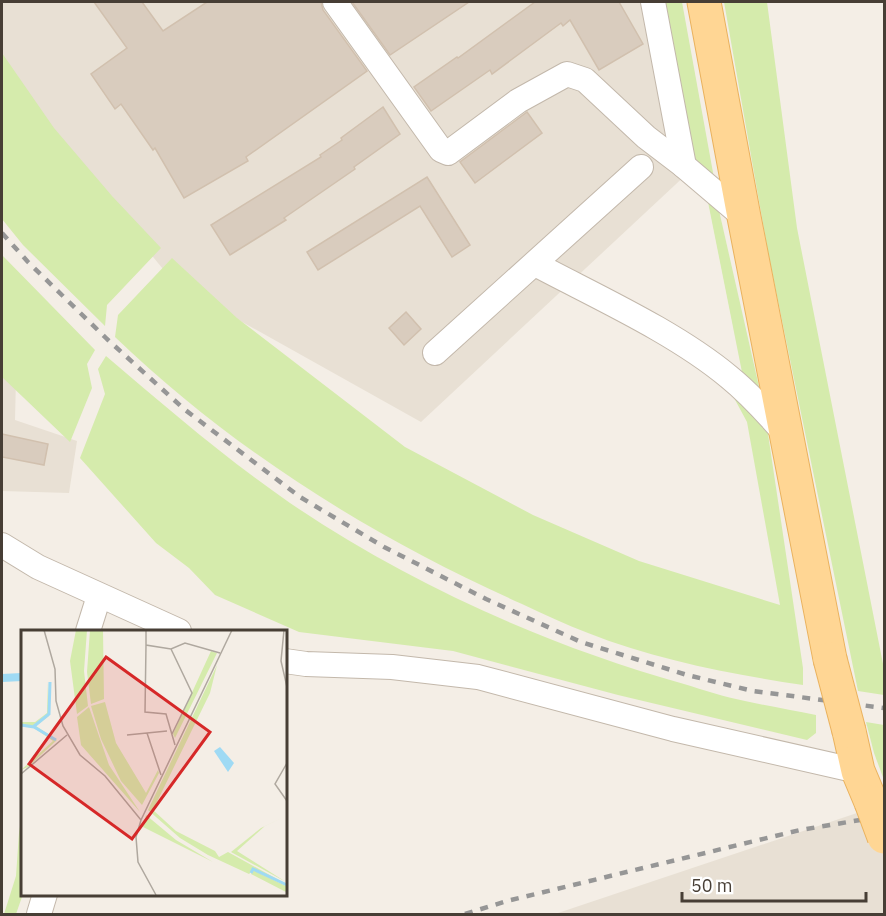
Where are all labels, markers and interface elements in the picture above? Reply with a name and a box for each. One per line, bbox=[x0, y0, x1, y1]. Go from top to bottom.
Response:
inset map bbox=[21, 630, 286, 895]
scale bar bbox=[682, 865, 866, 903]
text: 50 m bbox=[691, 874, 733, 897]

